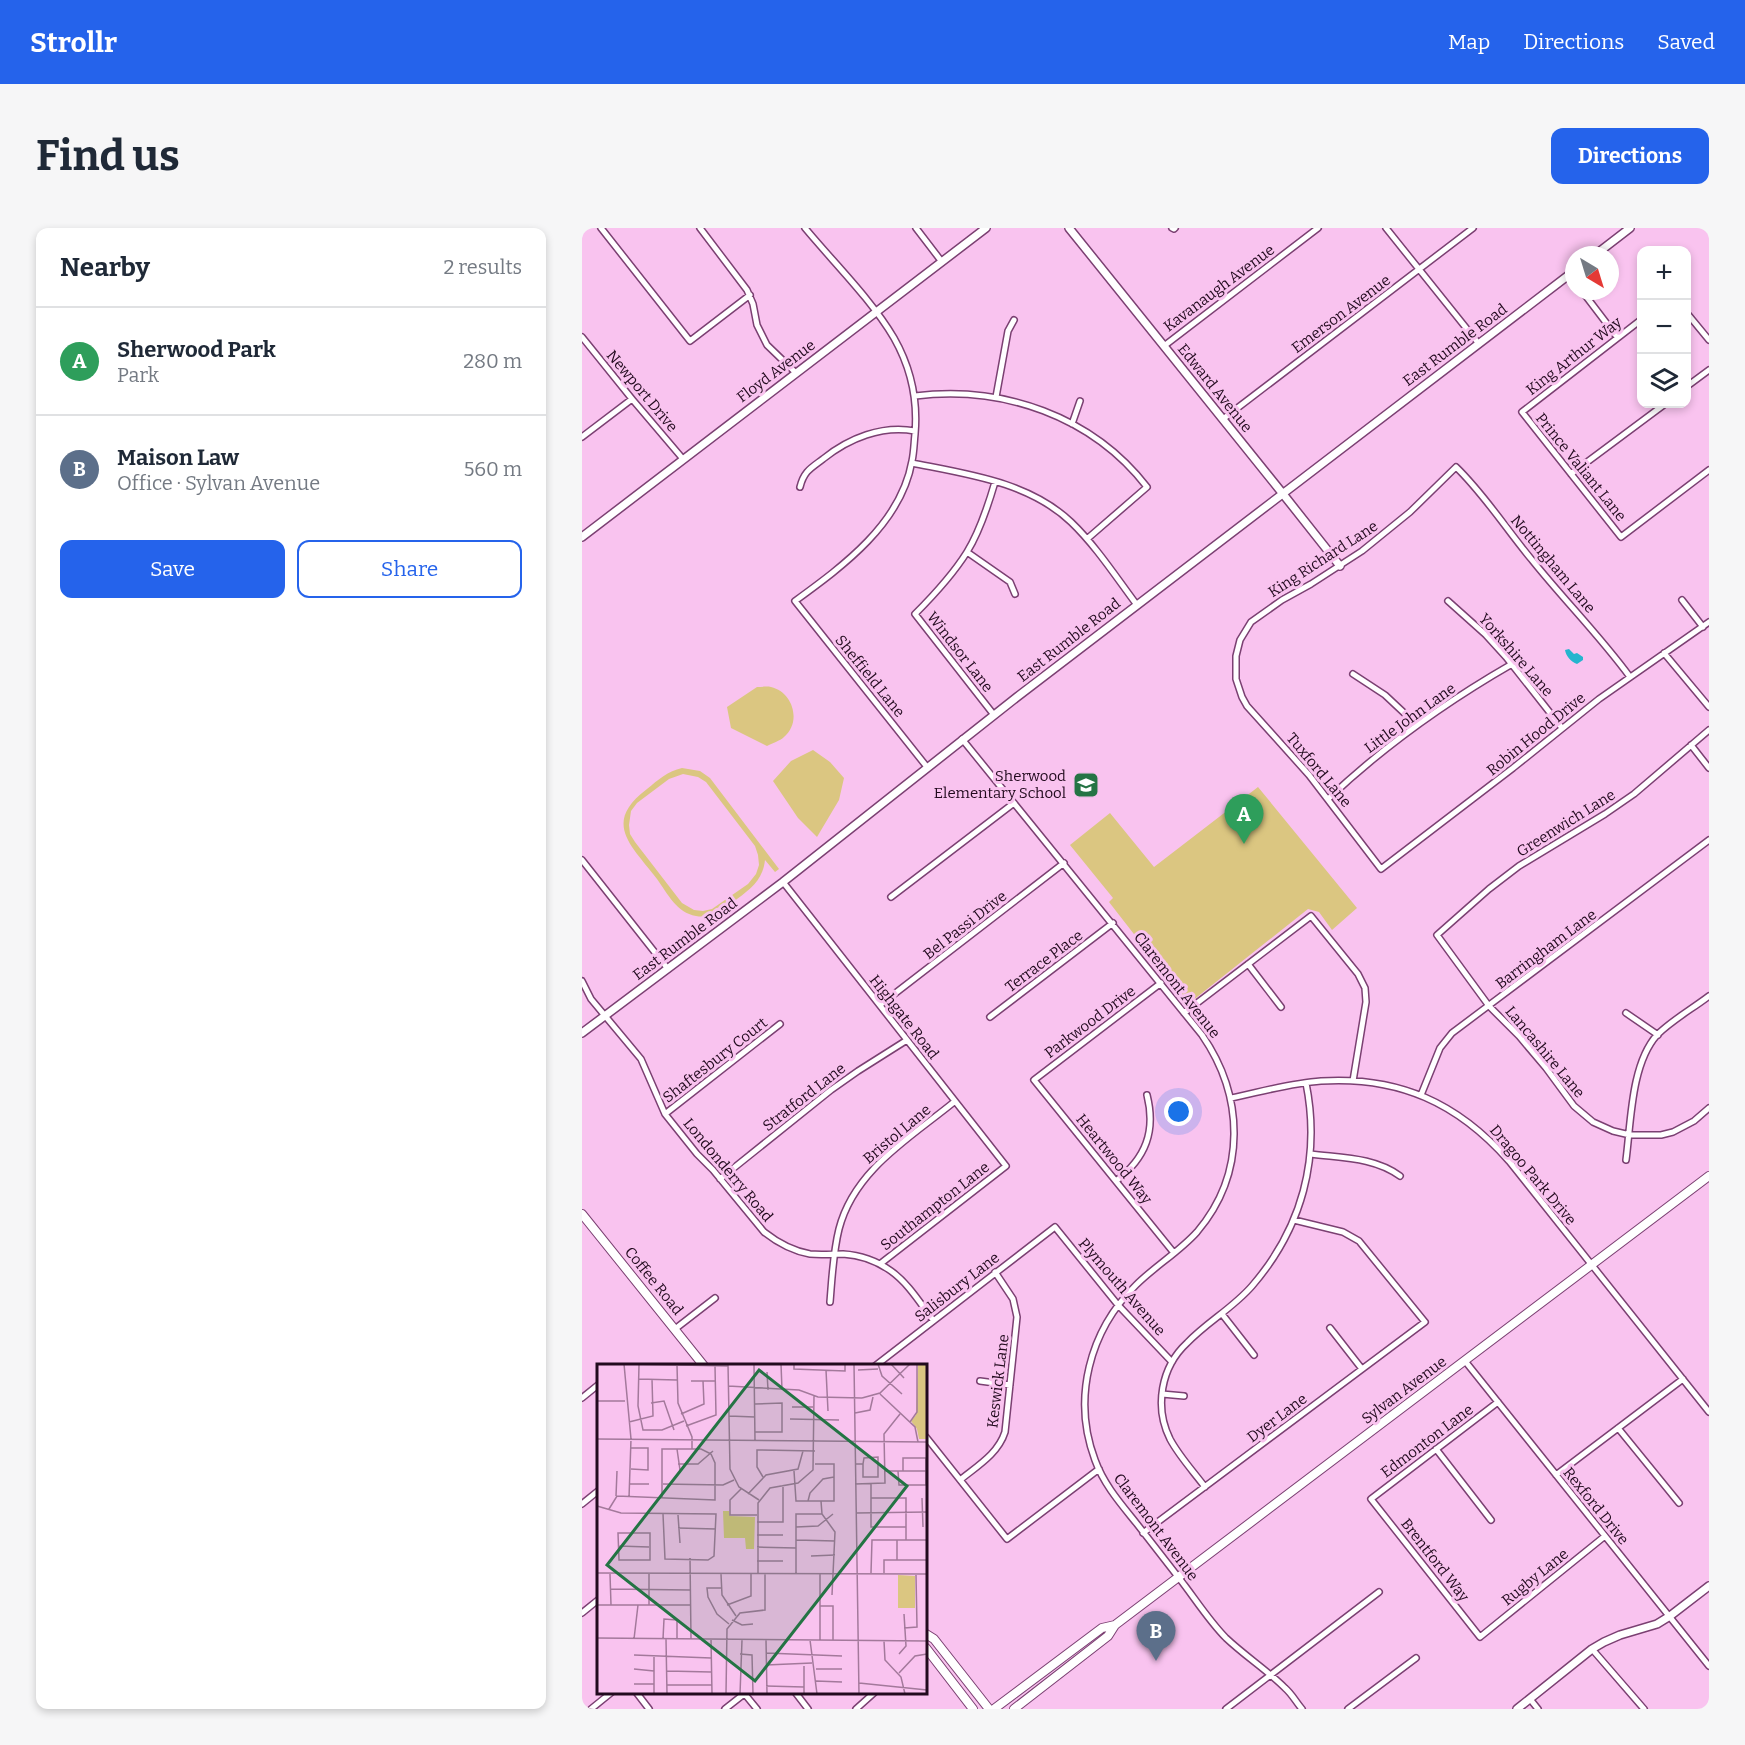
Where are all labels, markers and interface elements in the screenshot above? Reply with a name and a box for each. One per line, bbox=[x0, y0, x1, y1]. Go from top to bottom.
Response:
text: Strollr bbox=[30, 26, 117, 59]
text: Map bbox=[1448, 29, 1490, 55]
text: Directions bbox=[1523, 29, 1624, 55]
text: Saved bbox=[1657, 29, 1715, 55]
button: Directions bbox=[1551, 128, 1709, 184]
text: Find us bbox=[36, 131, 180, 181]
street label: Kavanaugh Avenue bbox=[1160, 241, 1278, 335]
north arrow bbox=[1565, 246, 1619, 300]
map controls bbox=[1637, 246, 1691, 408]
button: + bbox=[1637, 246, 1691, 300]
text: Nearby bbox=[60, 252, 150, 283]
text: 2 results bbox=[443, 255, 522, 279]
street label: Emerson Avenue bbox=[1288, 271, 1394, 357]
street label: East Rumble Road bbox=[1399, 300, 1511, 390]
button: − bbox=[1637, 300, 1691, 354]
street label: King Arthur Way bbox=[1523, 313, 1625, 399]
text: Sherwood Park bbox=[117, 336, 276, 363]
street label: Floyd Avenue bbox=[733, 336, 819, 406]
street label: Edward Avenue bbox=[1174, 340, 1256, 436]
street label: Newport Drive bbox=[603, 347, 681, 435]
text: A bbox=[72, 349, 87, 373]
text: 280 m bbox=[463, 349, 522, 373]
button: layers bbox=[1637, 354, 1691, 408]
text: Park bbox=[117, 363, 159, 387]
street label: Prince Valiant Lane bbox=[1532, 409, 1630, 525]
text: Maison Law bbox=[117, 444, 239, 471]
text: B bbox=[73, 457, 86, 481]
text: 560 m bbox=[464, 457, 522, 481]
text: Office · Sylvan Avenue bbox=[117, 471, 320, 495]
street label: Nottingham Lane bbox=[1507, 511, 1599, 617]
street label: King Richard Lane bbox=[1265, 517, 1381, 601]
button: Save bbox=[60, 540, 285, 598]
button: Share bbox=[297, 540, 522, 598]
street label: East Rumble Road bbox=[1014, 594, 1124, 686]
street label: Windsor Lane bbox=[923, 608, 997, 696]
street label: Yorkshire Lane bbox=[1475, 610, 1557, 700]
street label: Sheffield Lane bbox=[831, 631, 909, 721]
street label: Little John Lane bbox=[1361, 679, 1459, 757]
street label: Robin Hood Drive bbox=[1483, 689, 1589, 779]
street label: Tuxford Lane bbox=[1283, 729, 1355, 811]
place label: Sherwood Elementary School bbox=[934, 767, 1066, 802]
school or university icon: Sherwood Elementary School bbox=[1071, 770, 1101, 800]
street label: Greenwich Lane bbox=[1513, 785, 1619, 861]
pin: A bbox=[1224, 794, 1264, 844]
street label: Bel Passi Drive bbox=[920, 887, 1010, 963]
street label: East Rumble Road bbox=[629, 894, 741, 984]
street label: Barringham Lane bbox=[1492, 905, 1600, 993]
street label: Terrace Place bbox=[1002, 926, 1086, 996]
street label: Claremont Avenue bbox=[1130, 928, 1224, 1042]
street label: Highgate Road bbox=[865, 971, 943, 1063]
street label: Parkwood Drive bbox=[1041, 982, 1139, 1062]
street label: Lancashire Lane bbox=[1502, 1003, 1588, 1101]
street label: Shaftesbury Court bbox=[659, 1013, 771, 1106]
street label: Stratford Lane bbox=[759, 1059, 849, 1135]
your location bbox=[1164, 1097, 1193, 1126]
street label: Bristol Lane bbox=[860, 1101, 934, 1167]
street label: Heartwood Way bbox=[1072, 1110, 1156, 1208]
street label: Londonderry Road bbox=[679, 1114, 777, 1226]
street label: Dragoo Park Drive bbox=[1486, 1121, 1580, 1229]
street label: Southampton Lane bbox=[877, 1158, 993, 1254]
street label: Plymouth Avenue bbox=[1075, 1235, 1169, 1339]
street label: Coffee Road bbox=[621, 1243, 687, 1319]
street label: Salisbury Lane bbox=[911, 1248, 1003, 1326]
street label: Keswick Lane bbox=[983, 1333, 1013, 1429]
street label: Sylvan Avenue bbox=[1358, 1352, 1450, 1428]
inset map bbox=[597, 1364, 927, 1694]
street label: Dyer Lane bbox=[1244, 1390, 1310, 1446]
street label: Edmonton Lane bbox=[1377, 1400, 1477, 1482]
street label: Rexford Drive bbox=[1559, 1464, 1633, 1548]
street label: Claremont Avenue bbox=[1110, 1470, 1202, 1584]
street label: Brentford Way bbox=[1397, 1515, 1473, 1605]
street label: Rugby Lane bbox=[1498, 1545, 1572, 1609]
pin: B bbox=[1136, 1612, 1176, 1661]

